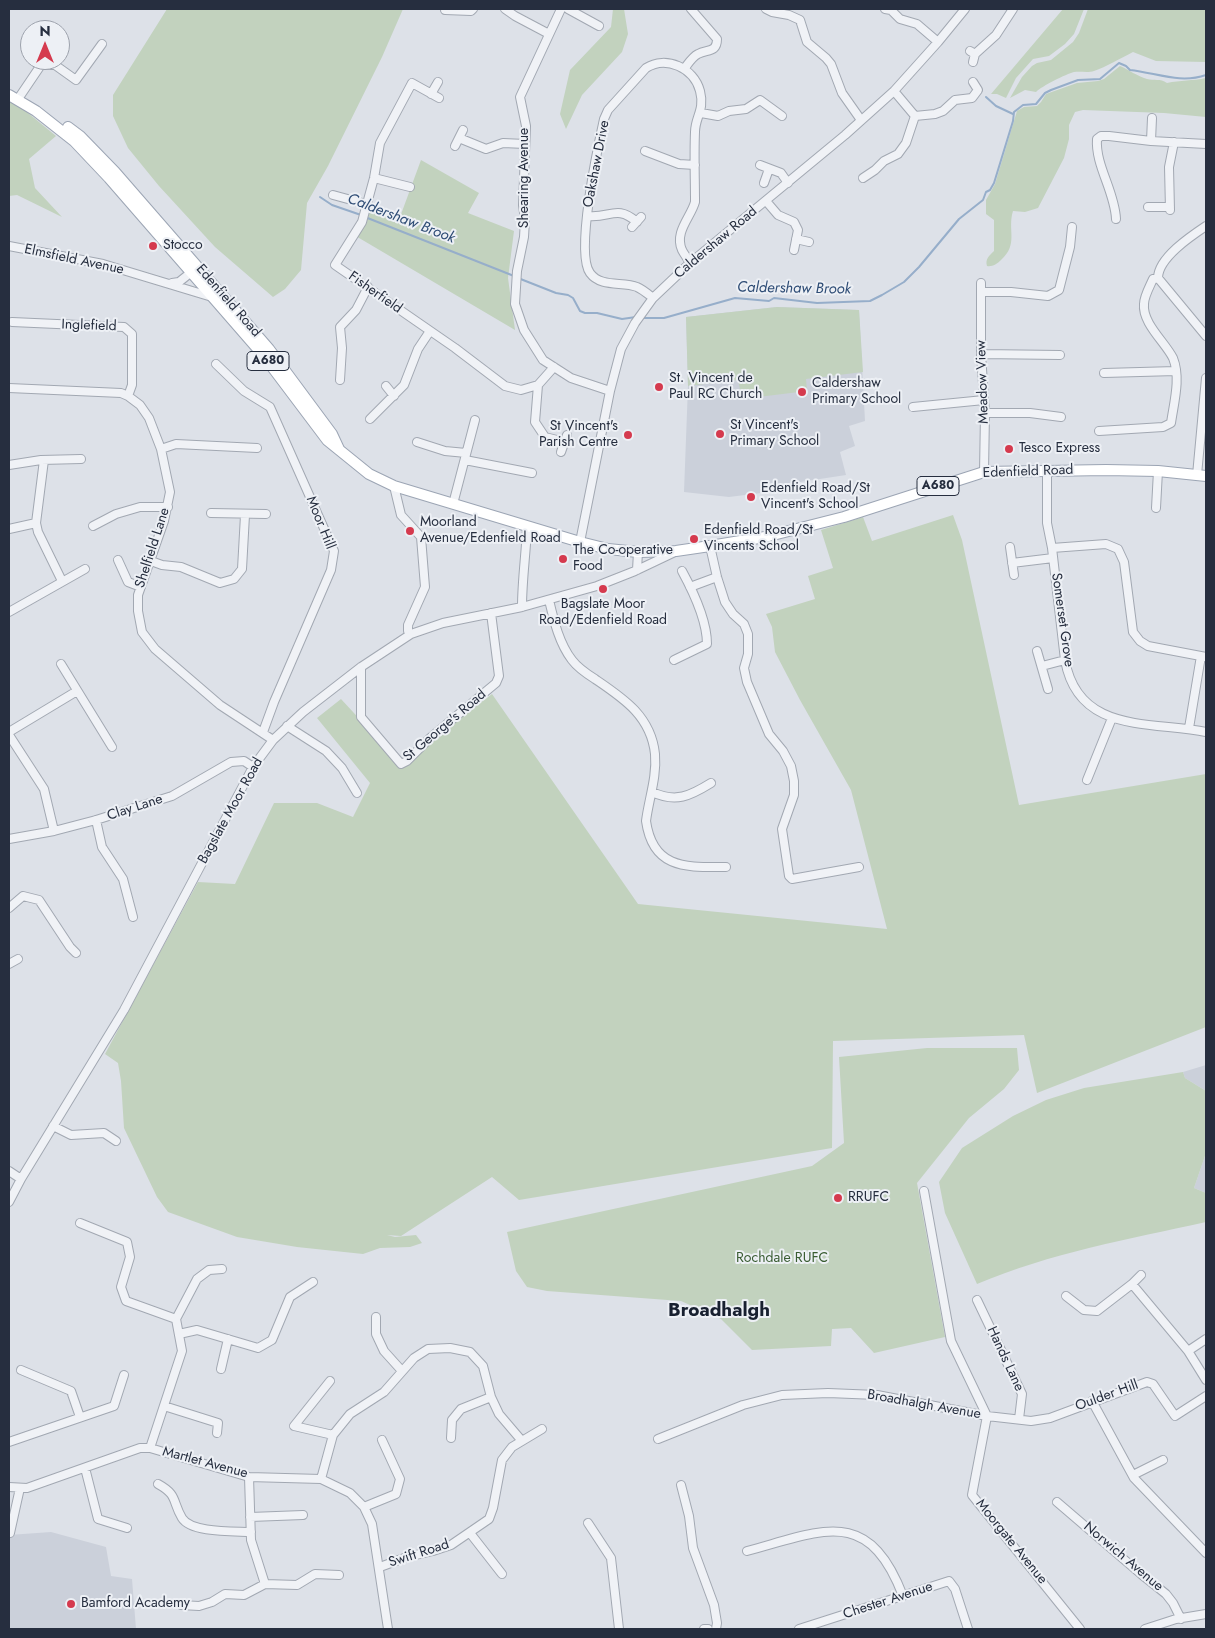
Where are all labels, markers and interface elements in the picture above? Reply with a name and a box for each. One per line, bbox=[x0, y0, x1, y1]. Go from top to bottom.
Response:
north arrow bbox=[20, 20, 70, 70]
text: N bbox=[39, 21, 51, 41]
street label: Oakshaw Drive bbox=[580, 119, 614, 209]
street label: Shearing Avenue bbox=[517, 128, 533, 228]
water label: Caldershaw Brook bbox=[345, 190, 457, 248]
street label: Caldershaw Road bbox=[671, 203, 761, 283]
place label: Stocco bbox=[163, 238, 203, 254]
marker: Stocco bbox=[147, 240, 159, 252]
street label: Elmsfield Avenue bbox=[23, 241, 125, 279]
street label: Edenfield Road bbox=[192, 261, 264, 341]
street label: Fisherfield bbox=[345, 268, 405, 318]
water label: Caldershaw Brook bbox=[737, 279, 851, 299]
street label: Inglefield bbox=[61, 317, 117, 335]
street label: Meadow View bbox=[973, 340, 993, 424]
road number: A680 bbox=[247, 352, 289, 371]
place label: St. Vincent de Paul RC Church bbox=[669, 371, 762, 404]
place label: Caldershaw Primary School bbox=[812, 376, 901, 408]
marker: St. Vincent de Paul RC Church bbox=[653, 381, 665, 393]
marker: Caldershaw Primary School bbox=[796, 386, 808, 398]
place label: St Vincent's Primary School bbox=[730, 418, 819, 451]
place label: St Vincent's Parish Centre bbox=[539, 419, 618, 452]
marker: St Vincent's Primary School bbox=[714, 428, 726, 440]
marker: St Vincent's Parish Centre bbox=[622, 429, 634, 441]
place label: Tesco Express bbox=[1019, 441, 1100, 457]
marker: Tesco Express bbox=[1003, 443, 1015, 455]
street label: Edenfield Road bbox=[982, 462, 1074, 482]
road number: A680 bbox=[917, 476, 959, 496]
place label: Edenfield Road/St Vincent's School bbox=[761, 481, 870, 514]
marker: Edenfield Road/St Vincent's School bbox=[745, 491, 757, 503]
street label: Moor Hill bbox=[302, 494, 338, 552]
street label: Shelfield Lane bbox=[132, 506, 174, 590]
place label: Moorland Avenue/Edenfield Road bbox=[420, 515, 561, 548]
place label: Edenfield Road/St Vincents School bbox=[704, 523, 813, 556]
marker: Moorland Avenue/Edenfield Road bbox=[404, 525, 416, 537]
marker: Edenfield Road/St Vincents School bbox=[688, 533, 700, 545]
place label: The Co-operative Food bbox=[573, 543, 673, 576]
marker: The Co-operative Food bbox=[557, 553, 569, 565]
street label: Somerset Grove bbox=[1047, 572, 1077, 668]
marker: Bagslate Moor Road/Edenfield Road bbox=[597, 583, 609, 595]
place label: Bagslate Moor Road/Edenfield Road bbox=[539, 597, 667, 630]
street label: St George's Road bbox=[400, 686, 490, 766]
street label: Bagslate Moor Road bbox=[195, 755, 267, 867]
street label: Clay Lane bbox=[105, 791, 165, 825]
place label: RRUFC bbox=[848, 1190, 889, 1206]
marker: RRUFC bbox=[832, 1192, 844, 1204]
park label: Rochdale RUFC bbox=[736, 1251, 828, 1267]
district label: Broadhalgh bbox=[668, 1300, 770, 1322]
street label: Hands Lane bbox=[983, 1324, 1027, 1394]
street label: Oulder Hill bbox=[1073, 1377, 1141, 1415]
street label: Broadhalgh Avenue bbox=[866, 1387, 982, 1423]
street label: Martlet Avenue bbox=[160, 1444, 250, 1482]
street label: Moorgate Avenue bbox=[972, 1496, 1050, 1588]
street label: Norwich Avenue bbox=[1080, 1519, 1166, 1595]
street label: Swift Road bbox=[387, 1536, 451, 1572]
street label: Chester Avenue bbox=[841, 1579, 935, 1623]
place label: Bamford Academy bbox=[81, 1596, 190, 1612]
marker: Bamford Academy bbox=[65, 1598, 77, 1610]

